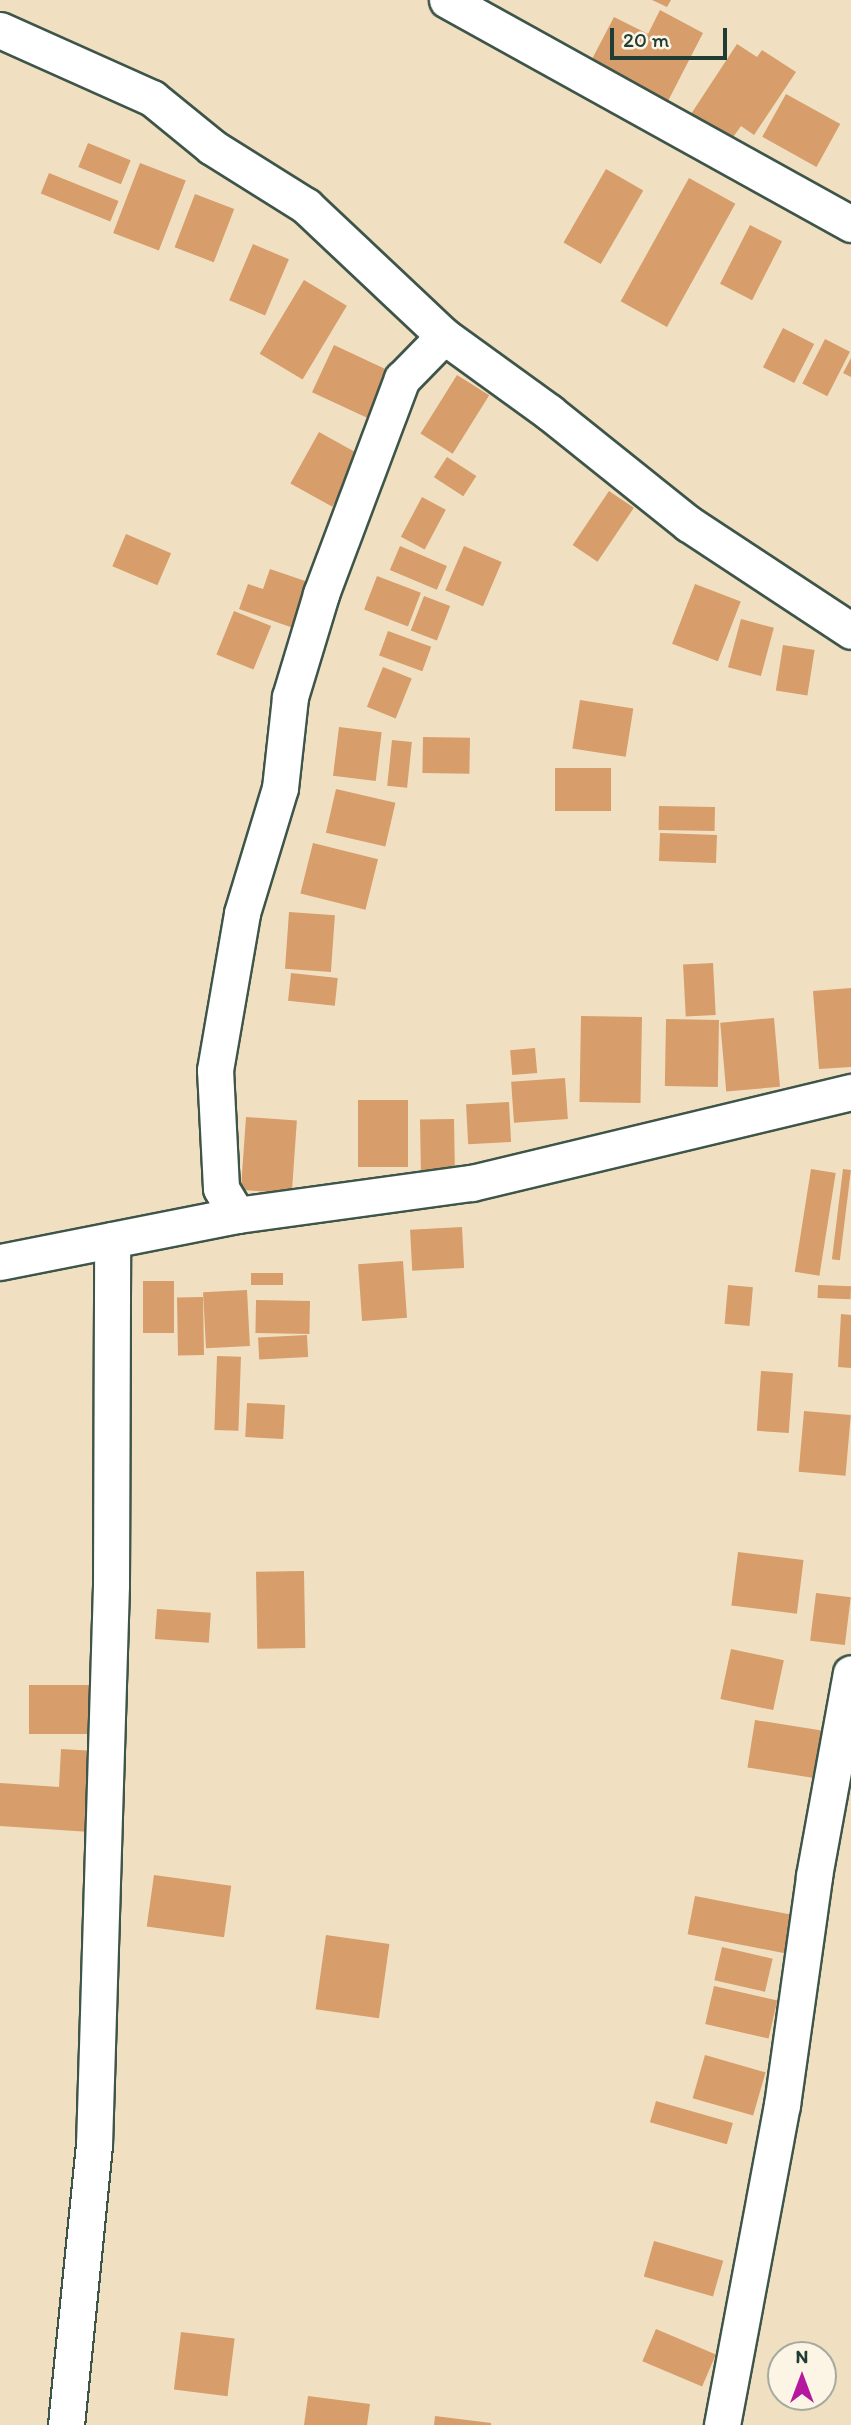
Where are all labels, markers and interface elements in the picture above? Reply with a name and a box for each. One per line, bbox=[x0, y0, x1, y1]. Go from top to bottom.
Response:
scale bar bbox=[613, 14, 730, 58]
text: 20 m bbox=[623, 27, 669, 52]
north arrow bbox=[767, 2341, 837, 2411]
text: N bbox=[796, 2345, 808, 2368]

